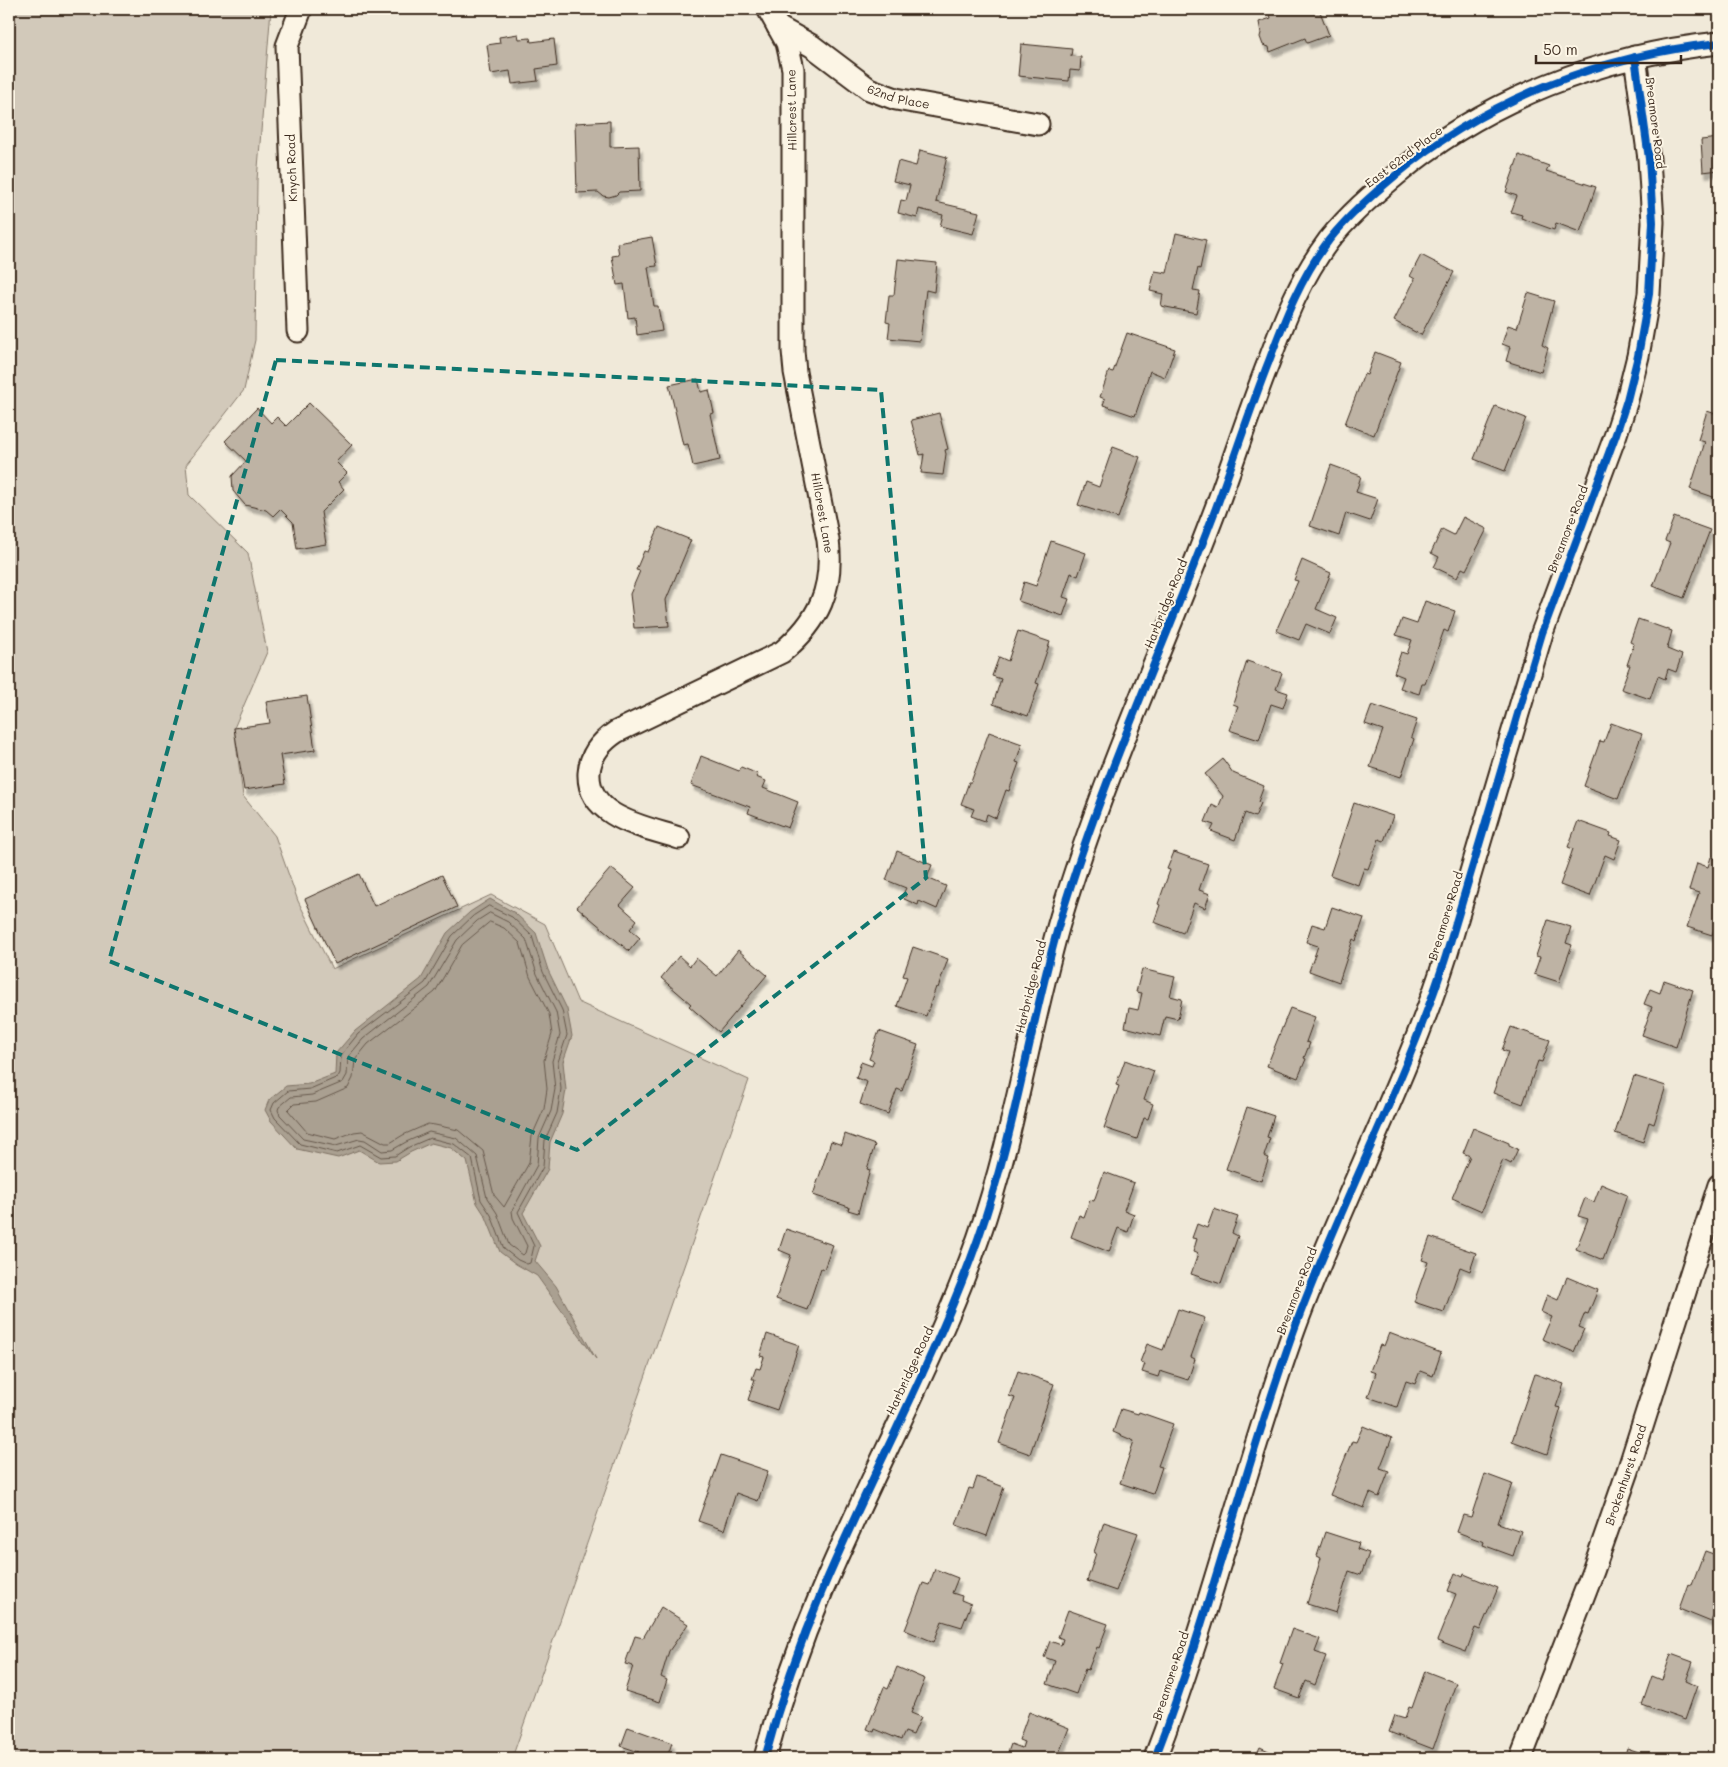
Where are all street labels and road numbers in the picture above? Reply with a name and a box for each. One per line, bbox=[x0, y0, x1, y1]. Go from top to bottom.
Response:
street label: Hillcrest Lane bbox=[782, 69, 800, 151]
street label: Breamore Road bbox=[1642, 76, 1670, 170]
street label: 62nd Place bbox=[865, 80, 931, 112]
street label: East 62nd Place bbox=[1361, 122, 1446, 191]
street label: Knych Road bbox=[282, 134, 300, 202]
street label: Hillcrest Lane bbox=[808, 471, 838, 554]
street label: Breamore Road bbox=[1543, 482, 1591, 575]
street label: Harbridge Road bbox=[1140, 556, 1190, 651]
street label: Breamore Road bbox=[1424, 869, 1466, 962]
street label: Harbridge Road bbox=[1011, 938, 1049, 1035]
street label: Breamore Road bbox=[1272, 1244, 1320, 1337]
street label: Harbridge Road bbox=[882, 1324, 937, 1417]
street label: Brokenhurst Road bbox=[1601, 1422, 1649, 1527]
street label: Breamore Road bbox=[1148, 1629, 1192, 1722]

